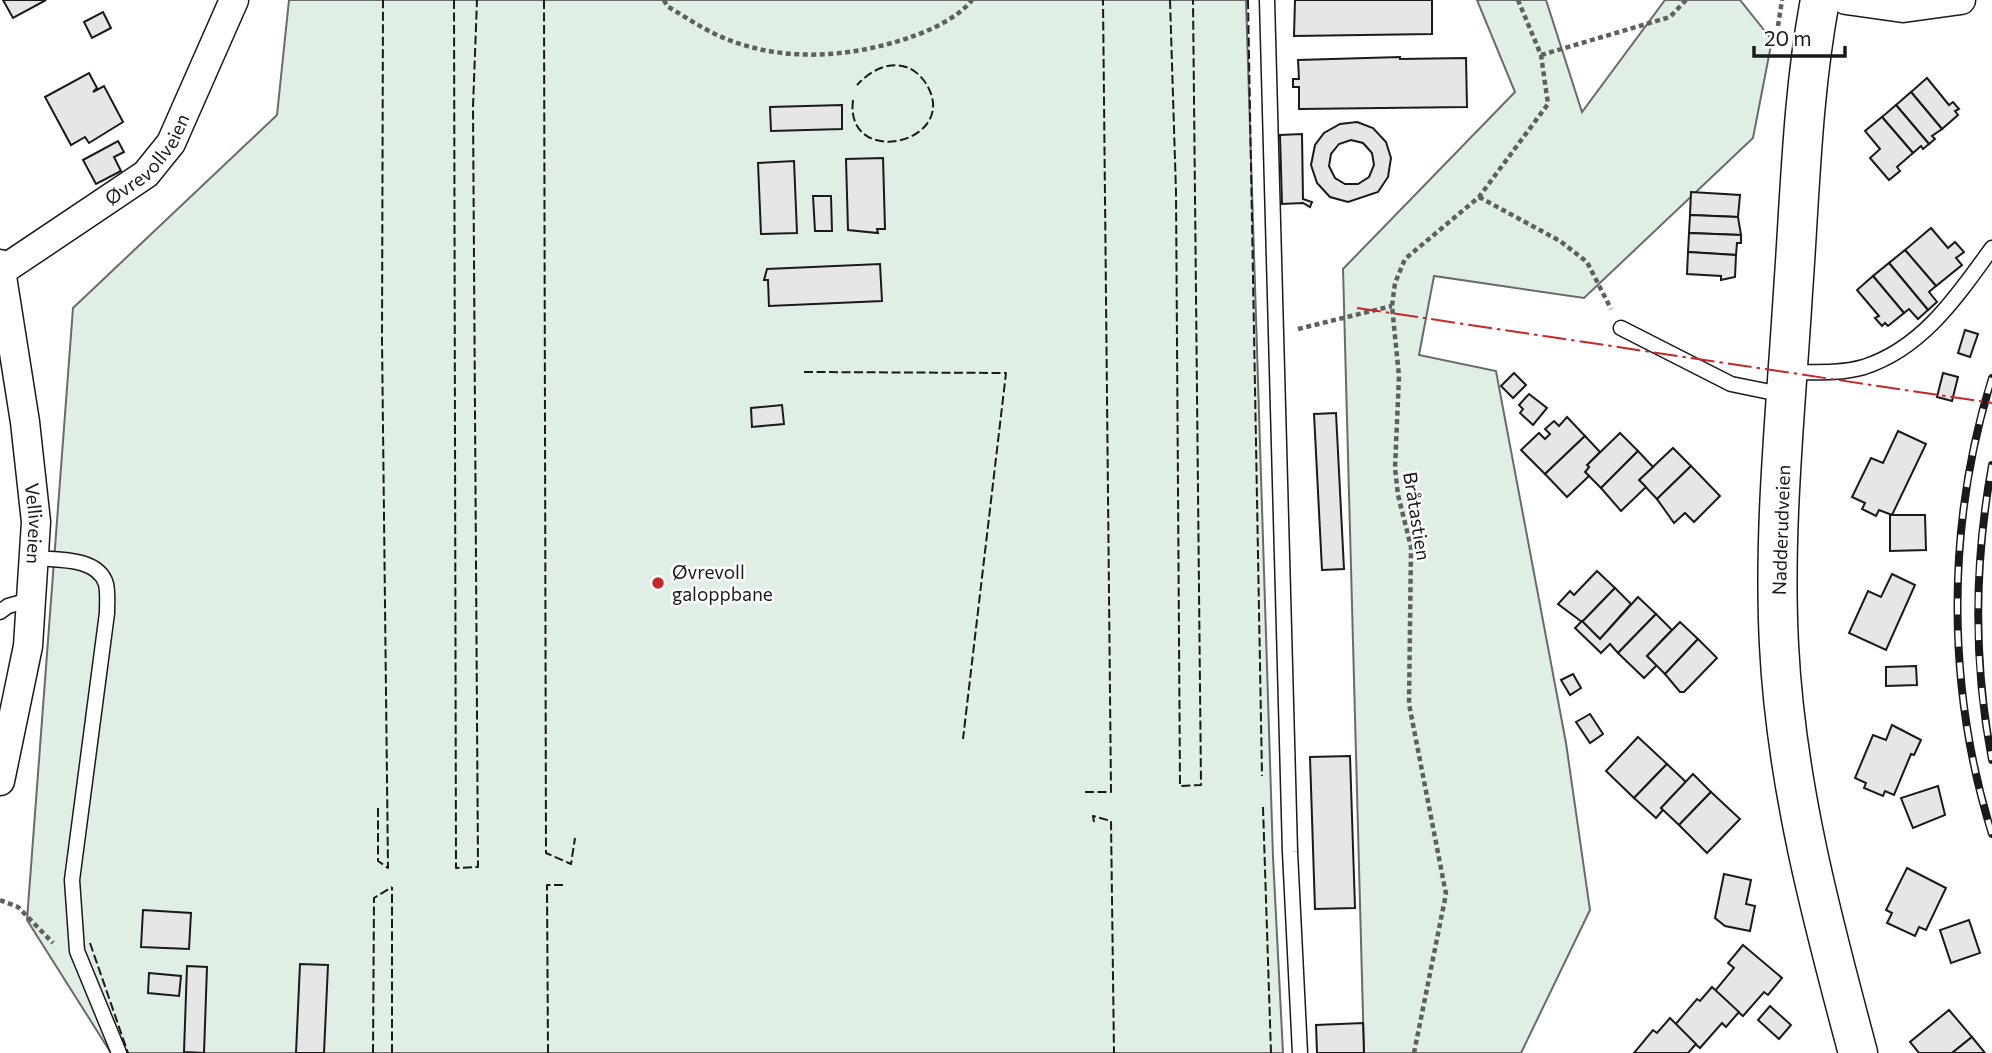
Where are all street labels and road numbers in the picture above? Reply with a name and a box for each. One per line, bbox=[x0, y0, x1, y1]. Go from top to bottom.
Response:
street label: Øvrevollveien bbox=[100, 110, 194, 209]
street label: Nadderudveien bbox=[1767, 464, 1794, 596]
street label: Bråtastien bbox=[1399, 470, 1436, 562]
street label: Velliveien bbox=[21, 482, 48, 565]

